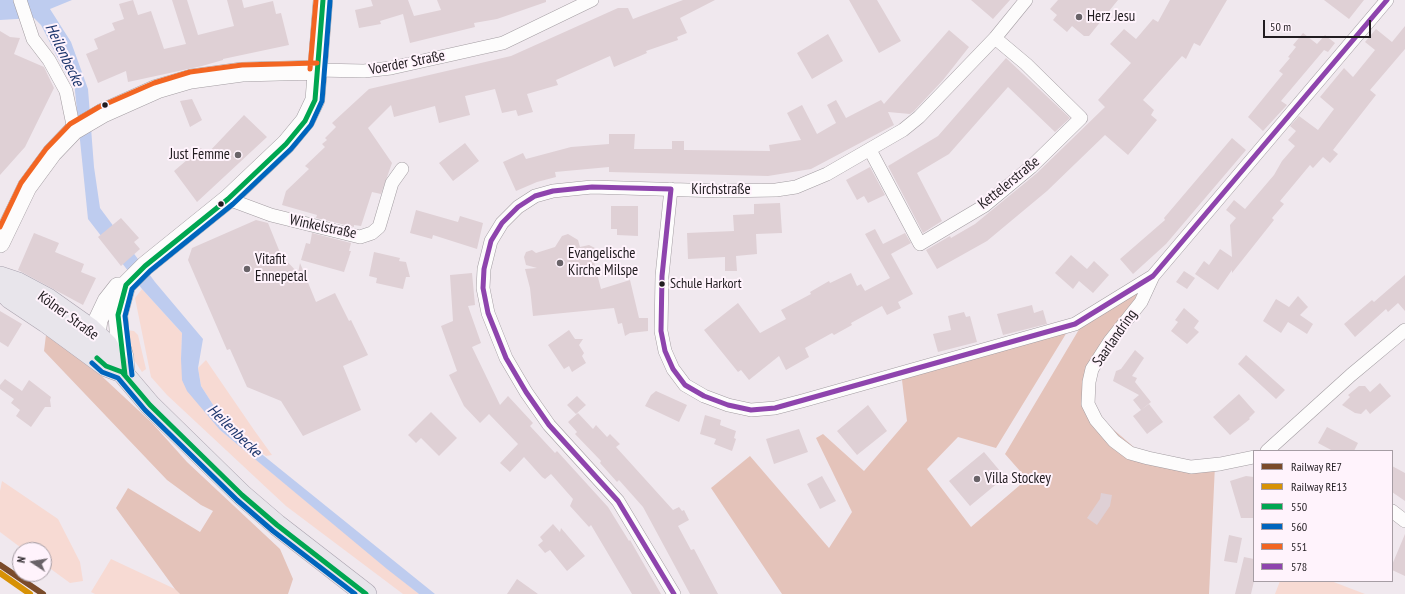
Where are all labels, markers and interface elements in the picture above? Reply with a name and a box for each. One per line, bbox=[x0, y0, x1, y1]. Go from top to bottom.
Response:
place label: Herz Jesu bbox=[1087, 8, 1135, 26]
marker: Herz Jesu bbox=[1074, 12, 1084, 22]
scale bar bbox=[1265, 12, 1373, 38]
text: 50 m bbox=[1270, 19, 1291, 34]
water label: Heilenbecke bbox=[41, 20, 87, 90]
street label: Voerder Straße bbox=[367, 47, 447, 79]
unlabelled marker bbox=[100, 100, 110, 110]
place label: Just Femme bbox=[169, 146, 230, 164]
marker: Just Femme bbox=[233, 150, 243, 160]
street label: Kettelerstraße bbox=[975, 153, 1043, 213]
street label: Kirchstraße bbox=[691, 181, 751, 199]
unlabelled marker bbox=[216, 199, 226, 209]
street label: Winkelstraße bbox=[288, 211, 358, 243]
place label: Evangelische Kirche Milspe bbox=[568, 245, 638, 280]
place label: Vitafit Ennepetal bbox=[255, 251, 307, 286]
marker: Evangelische Kirche Milspe bbox=[555, 258, 565, 268]
marker: Vitafit Ennepetal bbox=[242, 264, 252, 274]
place label: Schule Harkort bbox=[670, 276, 742, 292]
marker: Schule Harkort bbox=[657, 279, 667, 289]
street label: Kölner Straße bbox=[34, 288, 102, 344]
street label: Saarlandring bbox=[1089, 306, 1141, 370]
water label: Heilenbecke bbox=[203, 401, 265, 461]
legend bbox=[1253, 450, 1393, 582]
text: Railway RE7 bbox=[1291, 459, 1342, 474]
place label: Villa Stockey bbox=[985, 470, 1051, 488]
marker: Villa Stockey bbox=[972, 474, 982, 484]
text: Railway RE13 bbox=[1291, 479, 1347, 494]
text: 550 bbox=[1291, 499, 1307, 514]
text: 560 bbox=[1291, 519, 1307, 534]
text: 551 bbox=[1291, 539, 1307, 554]
north arrow bbox=[12, 542, 52, 582]
text: N bbox=[14, 555, 29, 564]
text: 578 bbox=[1291, 559, 1307, 574]

